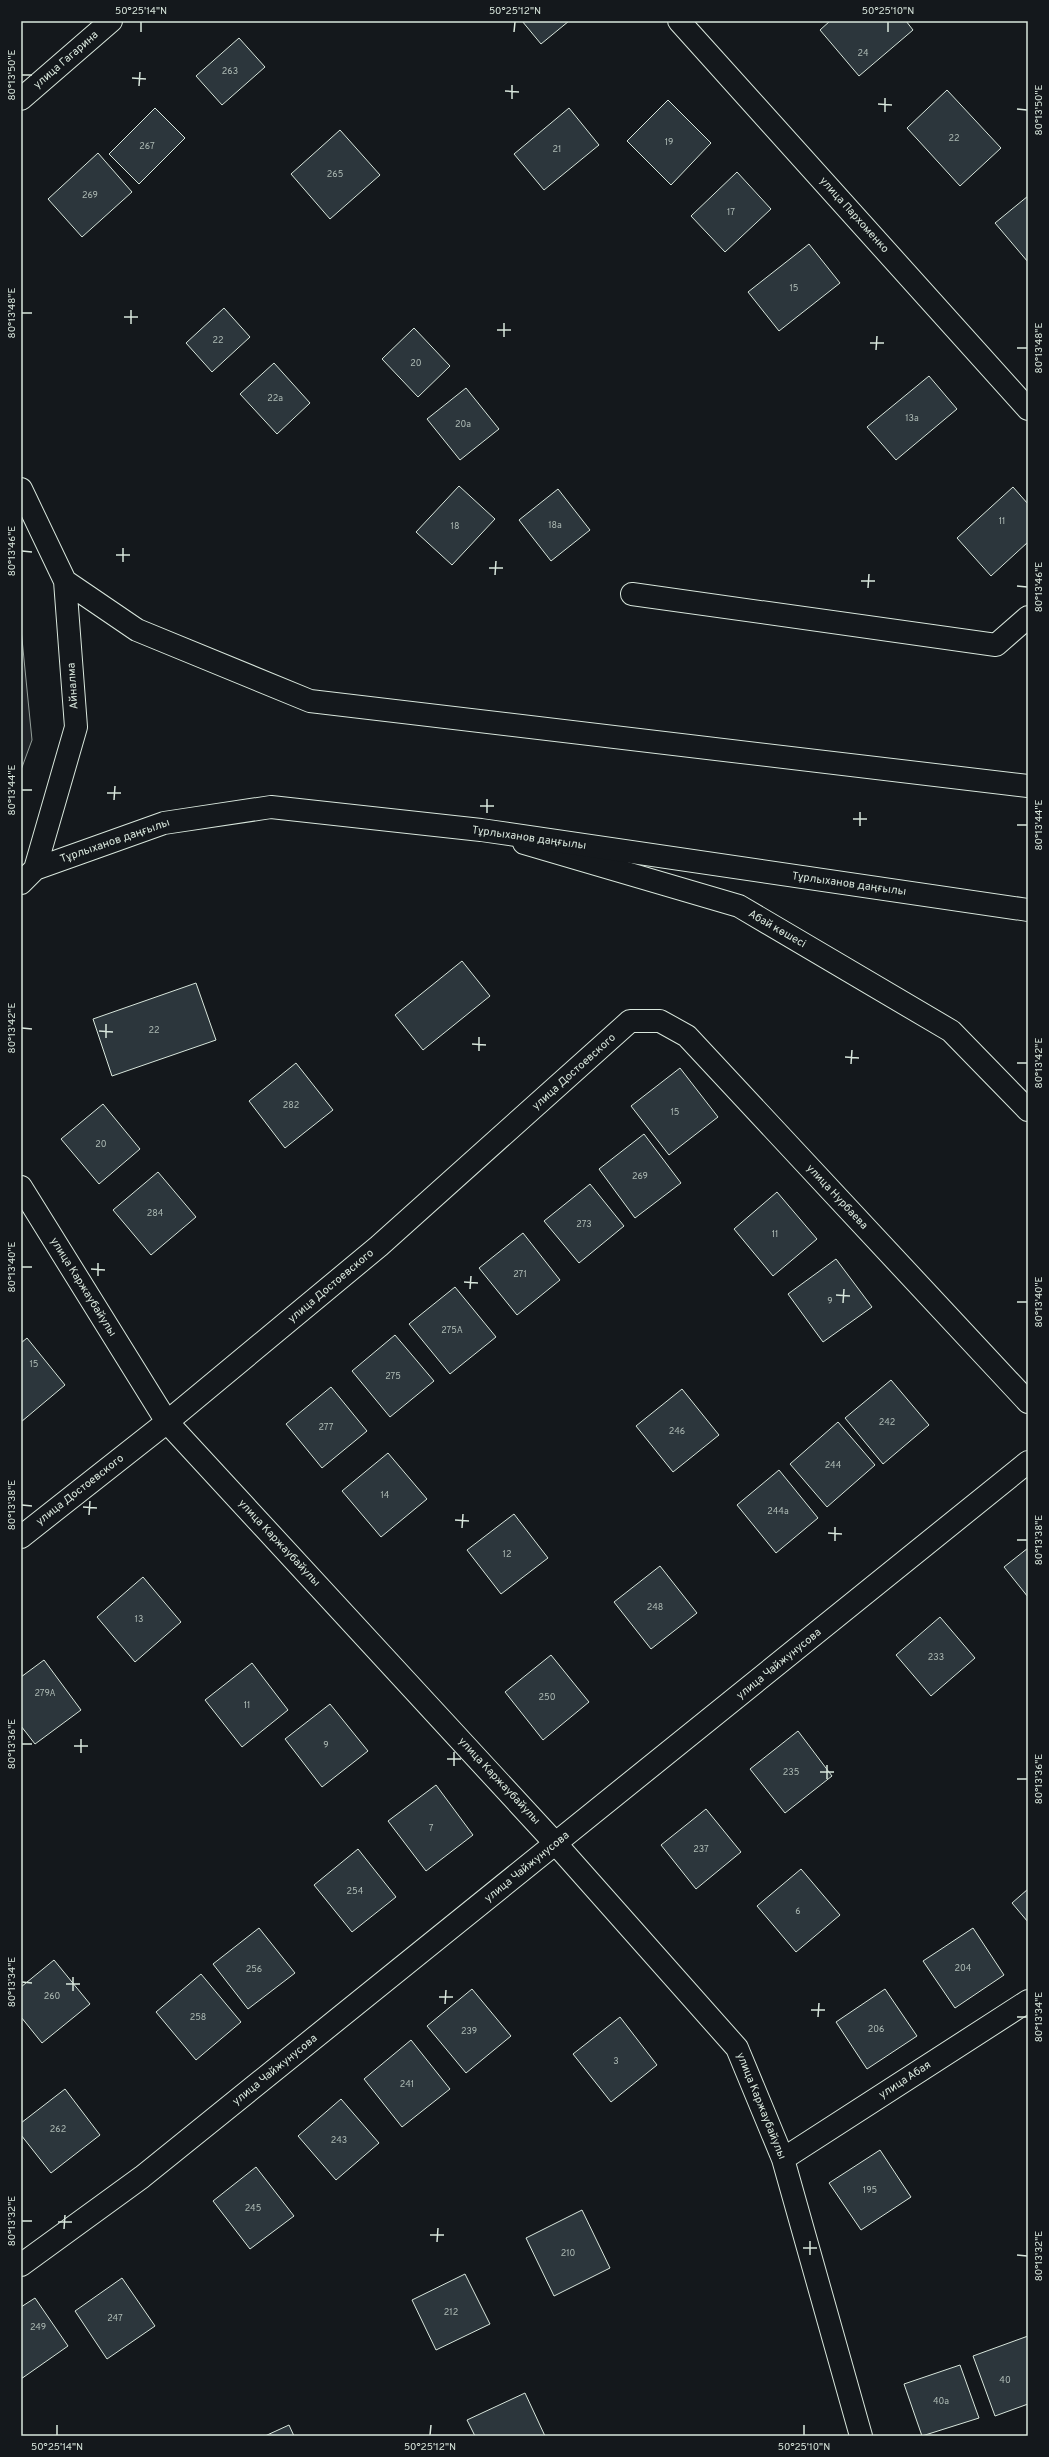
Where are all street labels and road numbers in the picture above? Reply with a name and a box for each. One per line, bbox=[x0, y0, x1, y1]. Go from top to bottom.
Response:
street label: улица Гагарина bbox=[31, 28, 101, 92]
street label: улица Пархоменко bbox=[816, 174, 892, 256]
street label: Айналма bbox=[64, 662, 82, 710]
street label: Тұрлыханов даңғылы bbox=[58, 816, 172, 866]
street label: Тұрлыханов даңғылы bbox=[471, 823, 587, 853]
street label: Тұрлыханов даңғылы bbox=[791, 869, 907, 899]
street label: Абай көшесі bbox=[746, 907, 808, 951]
street label: улица Достоевского bbox=[529, 1031, 619, 1113]
street label: улица Нурбаева bbox=[803, 1161, 871, 1233]
street label: улица Каржаубайулы bbox=[47, 1235, 119, 1339]
street label: улица Достоевского bbox=[285, 1246, 377, 1326]
street label: улица Достоевского bbox=[33, 1451, 127, 1529]
street label: улица Каржаубайулы bbox=[235, 1497, 323, 1589]
street label: улица Чайжунусова bbox=[734, 1625, 824, 1703]
street label: улица Каржаубайулы bbox=[455, 1735, 543, 1827]
street label: улица Чайжунусова bbox=[482, 1828, 572, 1906]
street label: улица Чайжунусова bbox=[230, 2031, 320, 2109]
street label: улица Каржаубайулы bbox=[733, 2050, 789, 2162]
street label: улица Абая bbox=[876, 2058, 934, 2102]

